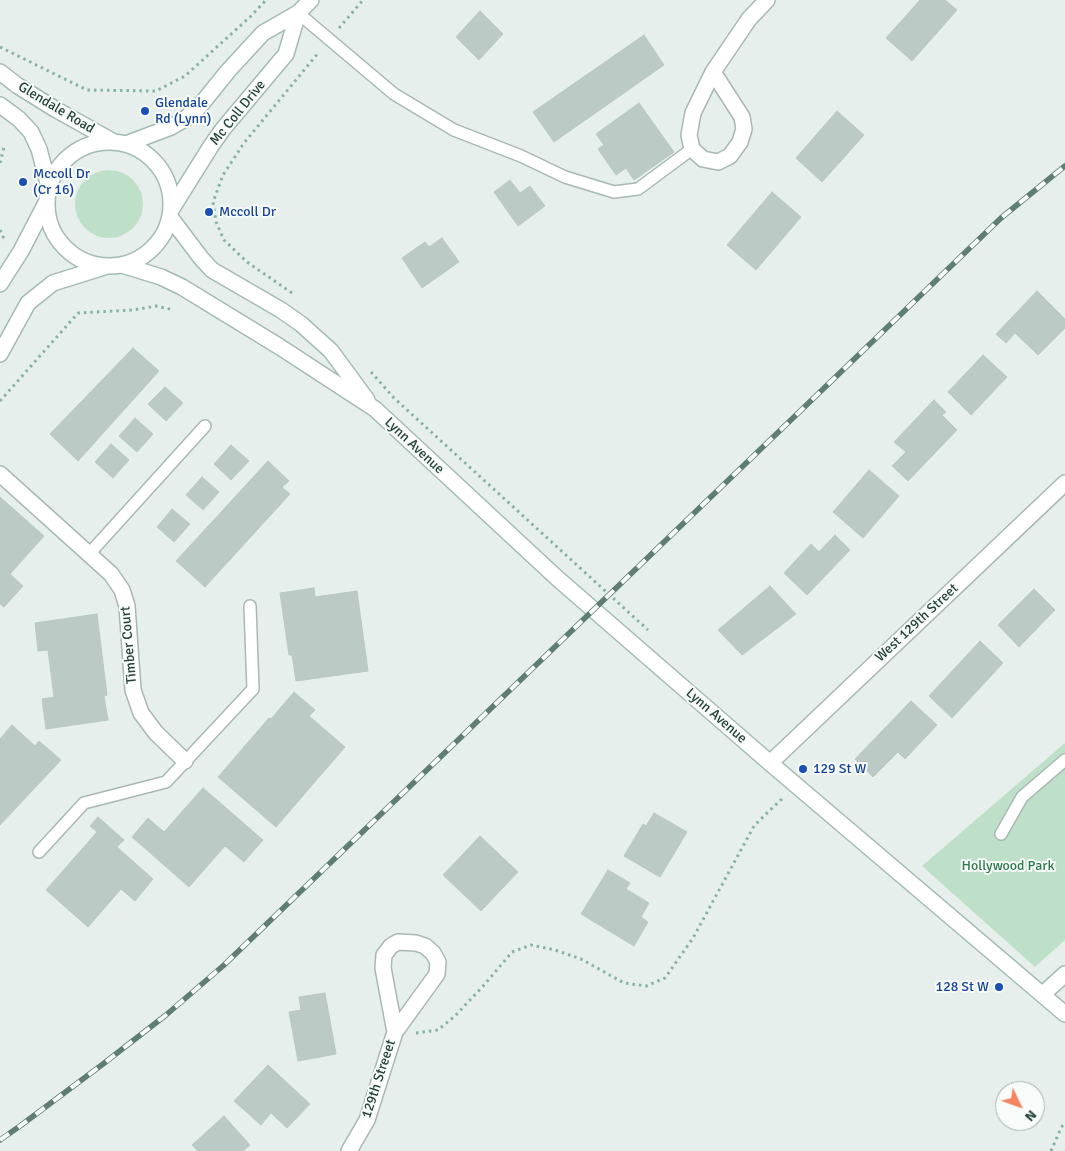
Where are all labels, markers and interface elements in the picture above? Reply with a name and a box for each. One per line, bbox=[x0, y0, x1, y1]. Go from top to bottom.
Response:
street label: Mc Coll Drive bbox=[207, 77, 269, 149]
street label: Glendale Road bbox=[15, 79, 97, 137]
place label: Glendale Rd (Lynn) bbox=[155, 95, 211, 128]
marker: Glendale Rd (Lynn) bbox=[139, 105, 151, 117]
place label: Mccoll Dr (Cr 16) bbox=[33, 166, 90, 198]
marker: Mccoll Dr (Cr 16) bbox=[17, 176, 29, 188]
place label: Mccoll Dr bbox=[219, 204, 276, 220]
marker: Mccoll Dr bbox=[203, 206, 215, 218]
street label: Lynn Avenue bbox=[381, 414, 447, 478]
street label: West 129th Street bbox=[872, 580, 962, 666]
street label: Timber Court bbox=[117, 605, 141, 685]
street label: Lynn Avenue bbox=[682, 685, 750, 747]
place label: 129 St W bbox=[813, 761, 866, 777]
marker: 129 St W bbox=[797, 763, 809, 775]
park label: Hollywood Park bbox=[961, 858, 1055, 874]
place label: 128 St W bbox=[936, 979, 989, 995]
marker: 128 St W bbox=[993, 981, 1005, 993]
street label: 129th Streeet bbox=[358, 1038, 400, 1120]
north arrow bbox=[995, 1081, 1045, 1131]
text: N bbox=[1021, 1106, 1040, 1125]

